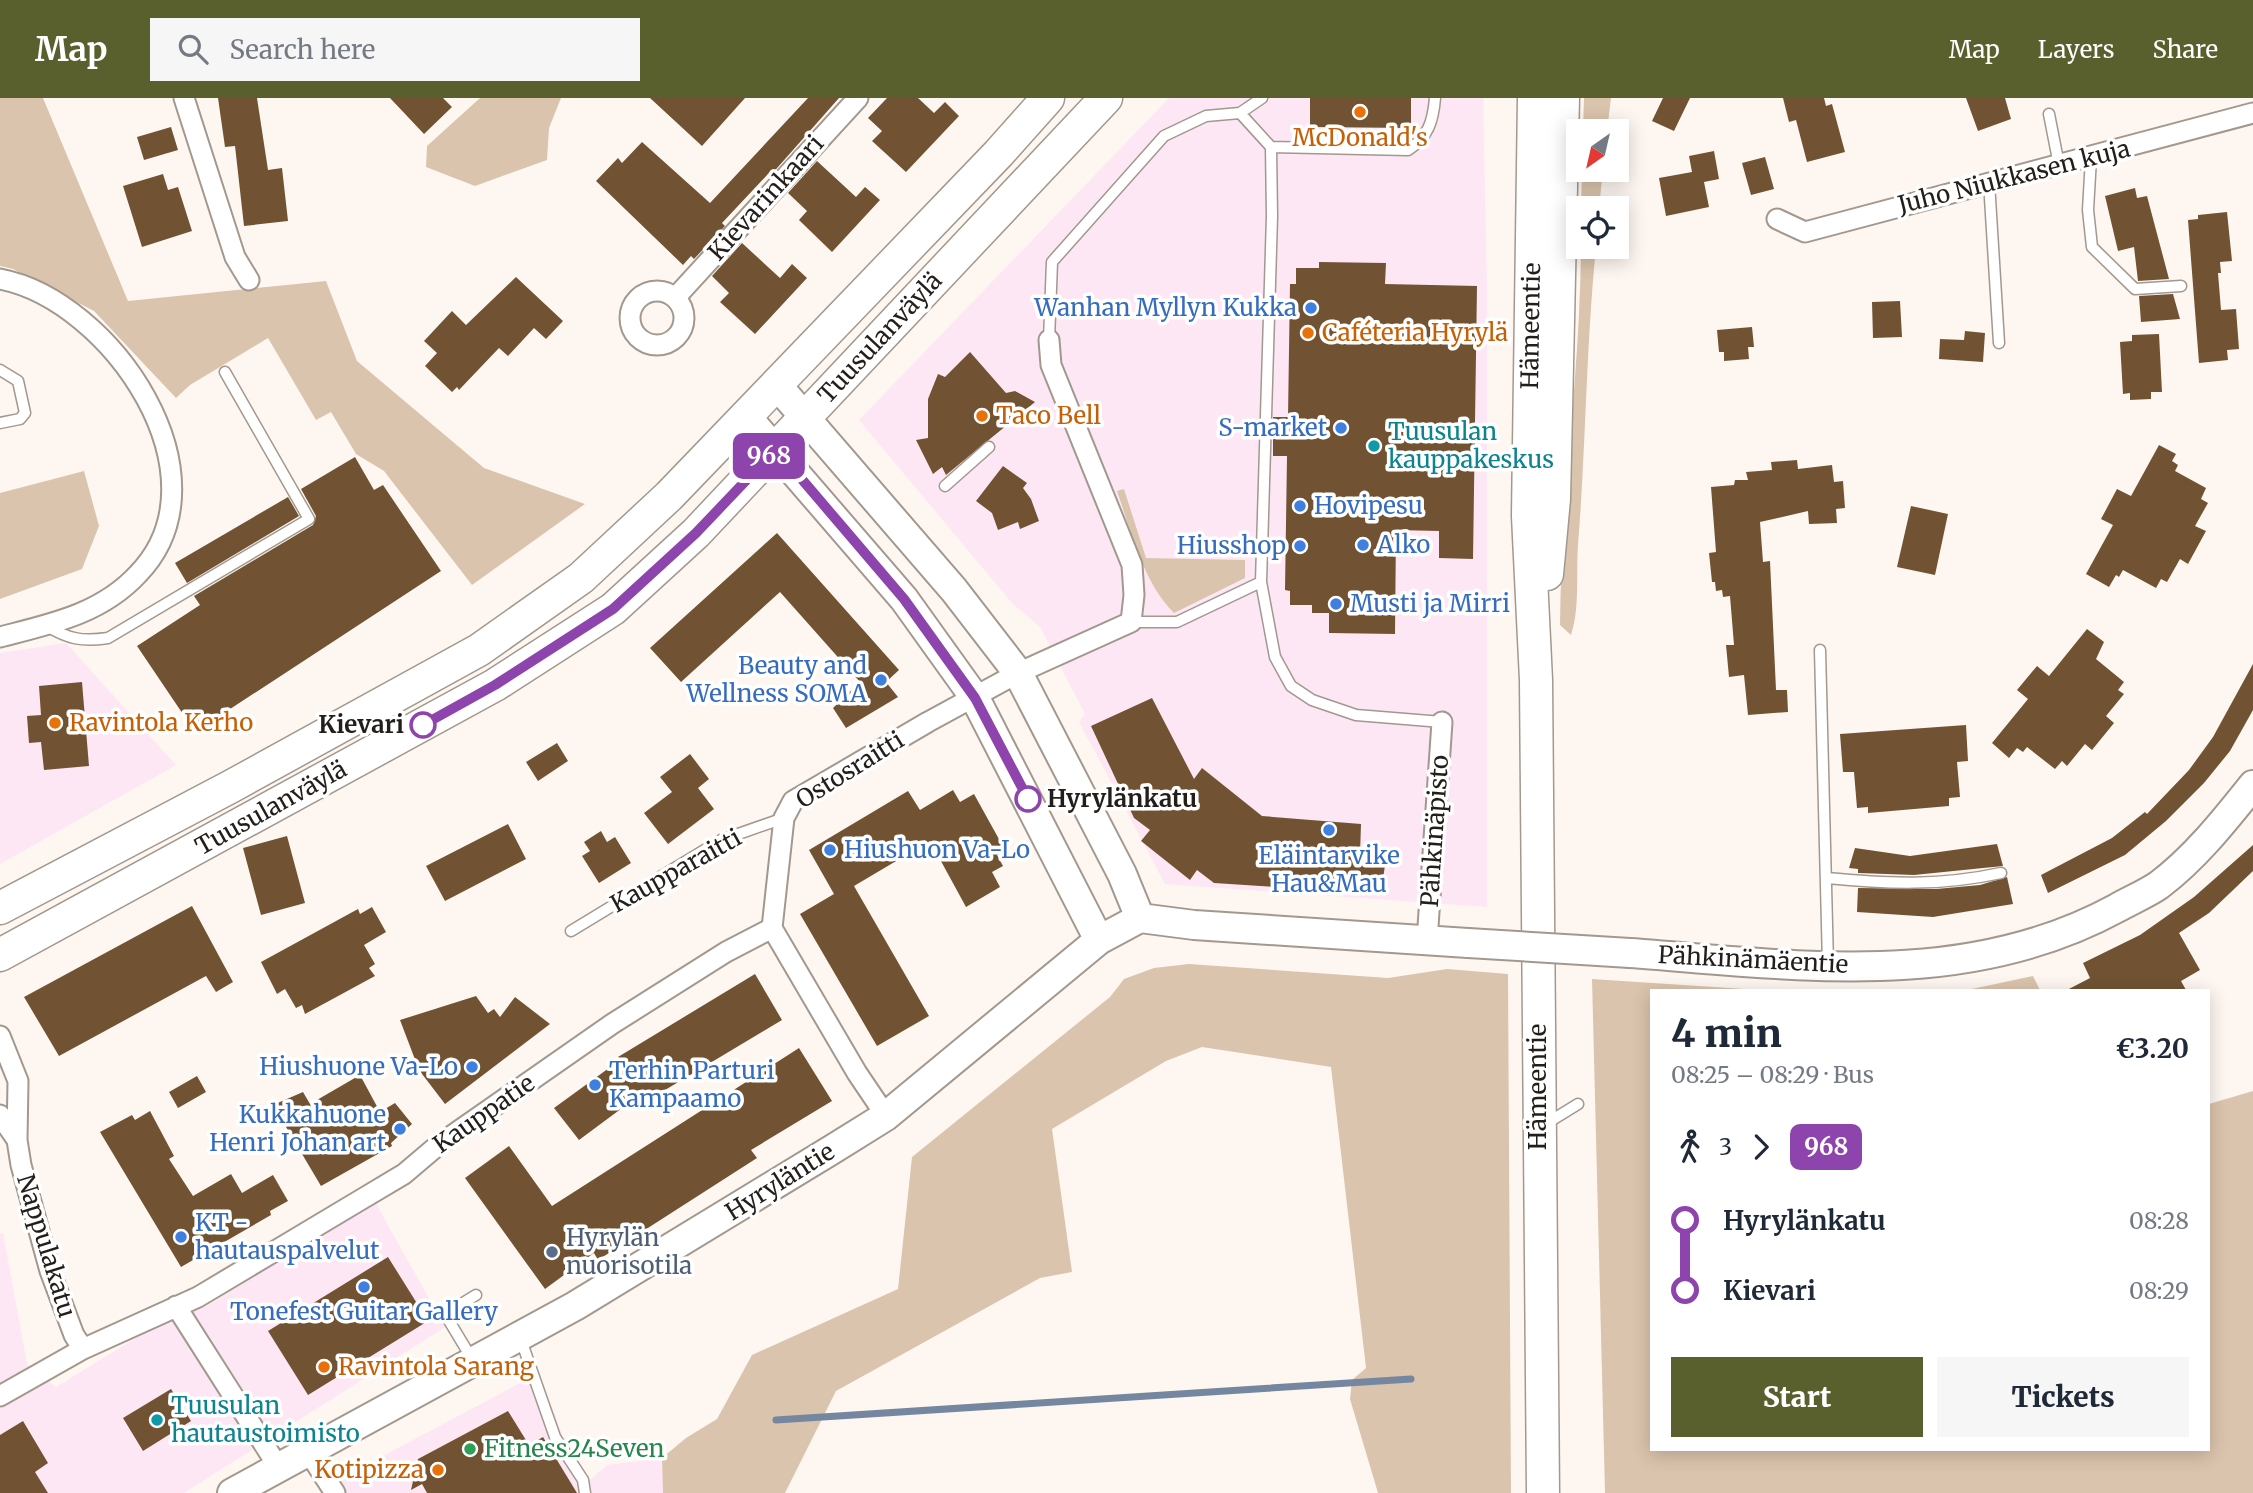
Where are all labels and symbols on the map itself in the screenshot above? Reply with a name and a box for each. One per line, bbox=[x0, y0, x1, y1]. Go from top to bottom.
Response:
marker: McDonald's bbox=[1352, 104, 1368, 120]
north arrow bbox=[1566, 119, 1629, 182]
place label: McDonald's bbox=[1292, 122, 1428, 153]
street label: Kievarinkaari bbox=[701, 128, 830, 267]
street label: Juho Niukkasen kuja bbox=[1894, 133, 2133, 221]
street label: Hämeentie bbox=[1514, 262, 1547, 390]
street label: Tuusulanväylä bbox=[811, 265, 949, 410]
place label: Wanhan Myllyn Kukka bbox=[1033, 292, 1297, 323]
marker: Wanhan Myllyn Kukka bbox=[1303, 300, 1319, 316]
place label: Caféteria Hyrylä bbox=[1322, 317, 1508, 348]
marker: Caféteria Hyrylä bbox=[1300, 325, 1316, 341]
place label: Taco Bell bbox=[996, 400, 1101, 431]
marker: Taco Bell bbox=[974, 408, 990, 424]
place label: S-market bbox=[1218, 412, 1328, 443]
place label: Tuusulan kauppakeskus bbox=[1388, 416, 1554, 475]
marker: S-market bbox=[1333, 420, 1349, 436]
line badge: 968 bbox=[729, 433, 809, 479]
marker: Tuusulan kauppakeskus bbox=[1366, 438, 1382, 454]
place label: Hovipesu bbox=[1314, 490, 1423, 521]
marker: Hovipesu bbox=[1292, 498, 1308, 514]
place label: Alko bbox=[1376, 529, 1430, 560]
place label: Hiusshop bbox=[1177, 530, 1286, 561]
marker: Alko bbox=[1355, 537, 1371, 553]
marker: Hiusshop bbox=[1292, 538, 1308, 554]
place label: Musti ja Mirri bbox=[1350, 588, 1510, 619]
marker: Musti ja Mirri bbox=[1328, 596, 1344, 612]
place label: Beauty and Wellness SOMA bbox=[685, 650, 868, 709]
marker: Beauty and Wellness SOMA bbox=[873, 672, 889, 688]
place label: Ravintola Kerho bbox=[69, 707, 253, 738]
place label: Kievari bbox=[318, 709, 404, 740]
marker: Kievari bbox=[410, 712, 436, 738]
marker: Ravintola Kerho bbox=[47, 715, 63, 731]
street label: Ostosraitti bbox=[790, 724, 910, 815]
street label: Tuusulanväylä bbox=[190, 753, 352, 862]
street label: Pähkinäpisto bbox=[1414, 754, 1455, 908]
place label: Hyrylänkatu bbox=[1047, 783, 1197, 814]
marker: Hyrylänkatu bbox=[1015, 786, 1041, 812]
street label: Kaupparaitti bbox=[605, 822, 747, 919]
marker: Eläintarvike Hau&Mau bbox=[1321, 822, 1337, 838]
place label: Hiushuon Va-Lo bbox=[844, 834, 1030, 865]
place label: Eläintarvike Hau&Mau bbox=[1258, 840, 1400, 899]
marker: Hiushuon Va-Lo bbox=[822, 842, 838, 858]
street label: Pähkinämäentie bbox=[1657, 939, 1849, 980]
street label: Hämeentie bbox=[1522, 1024, 1553, 1150]
place label: Hiushuone Va-Lo bbox=[259, 1051, 458, 1082]
place label: Terhin Parturi Kampaamo bbox=[609, 1055, 775, 1114]
marker: Hiushuone Va-Lo bbox=[464, 1059, 480, 1075]
street label: Kauppatie bbox=[427, 1067, 540, 1160]
marker: Terhin Parturi Kampaamo bbox=[587, 1077, 603, 1093]
place label: Kukkahuone Henri Johan art bbox=[209, 1099, 387, 1158]
marker: Kukkahuone Henri Johan art bbox=[392, 1121, 408, 1137]
street label: Hyryläntie bbox=[719, 1136, 840, 1227]
street label: Nappulakatu bbox=[10, 1170, 83, 1321]
place label: KT - hautauspalvelut bbox=[195, 1207, 380, 1266]
place label: Hyrylän nuorisotila bbox=[566, 1222, 692, 1281]
marker: KT - hautauspalvelut bbox=[173, 1229, 189, 1245]
marker: Hyrylän nuorisotila bbox=[544, 1244, 560, 1260]
marker: Tonefest Guitar Gallery bbox=[356, 1279, 372, 1295]
place label: Tonefest Guitar Gallery bbox=[230, 1296, 498, 1327]
place label: Ravintola Sarang bbox=[338, 1351, 535, 1382]
marker: Ravintola Sarang bbox=[316, 1359, 332, 1375]
place label: Tuusulan hautaustoimisto bbox=[171, 1390, 360, 1449]
marker: Tuusulan hautaustoimisto bbox=[149, 1412, 165, 1428]
place label: Fitness24Seven bbox=[484, 1433, 665, 1464]
marker: Fitness24Seven bbox=[462, 1441, 478, 1457]
place label: Kotipizza bbox=[314, 1454, 424, 1485]
marker: Kotipizza bbox=[430, 1462, 446, 1478]

